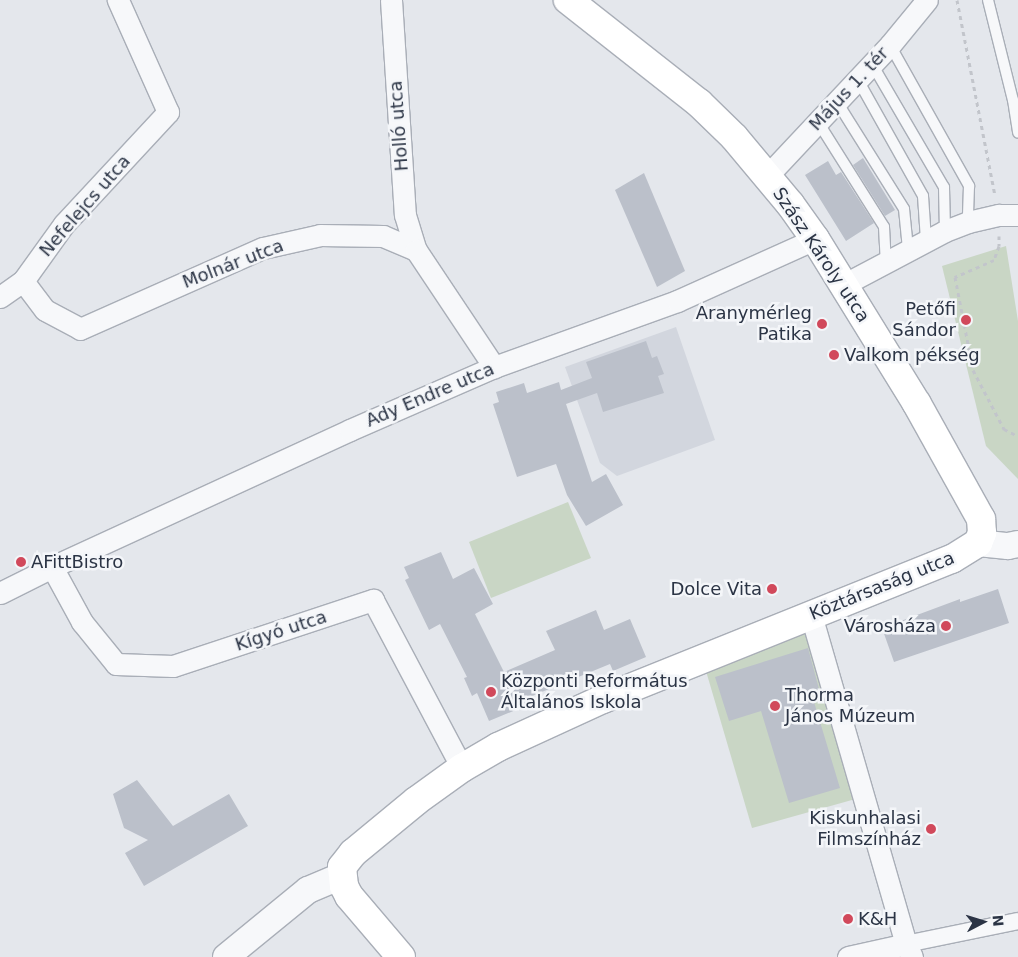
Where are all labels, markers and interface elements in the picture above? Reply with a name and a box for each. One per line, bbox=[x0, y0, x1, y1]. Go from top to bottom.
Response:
street label: Május 1. tér bbox=[805, 43, 893, 135]
street label: Holló utca bbox=[385, 80, 413, 172]
street label: Nefelejcs utca bbox=[35, 151, 135, 261]
street label: Szász Károly utca bbox=[768, 184, 874, 326]
street label: Molnár utca bbox=[179, 235, 287, 293]
place label: Petőfi Sándor bbox=[892, 299, 956, 342]
place label: Aranymérleg Patika bbox=[696, 303, 812, 346]
marker: Petőfi Sándor bbox=[960, 314, 972, 326]
marker: Aranymérleg Patika bbox=[816, 318, 828, 330]
place label: Valkom pékség bbox=[844, 344, 980, 366]
marker: Valkom pékség bbox=[828, 349, 840, 361]
street label: Ady Endre utca bbox=[363, 358, 497, 432]
street label: Köztársaság utca bbox=[806, 547, 958, 625]
place label: AFittBistro bbox=[31, 551, 123, 573]
marker: AFittBistro bbox=[15, 556, 27, 568]
place label: Dolce Vita bbox=[670, 578, 762, 600]
marker: Dolce Vita bbox=[766, 583, 778, 595]
street label: Kígyó utca bbox=[232, 606, 330, 656]
place label: Városháza bbox=[844, 615, 936, 637]
marker: Városháza bbox=[940, 620, 952, 632]
place label: Központi Református Általános Iskola bbox=[501, 671, 688, 714]
place label: Thorma János Múzeum bbox=[785, 685, 915, 728]
marker: Központi Református Általános Iskola bbox=[485, 686, 497, 698]
marker: Thorma János Múzeum bbox=[769, 700, 781, 712]
place label: Kiskunhalasi Filmszínház bbox=[809, 808, 921, 851]
marker: Kiskunhalasi Filmszínház bbox=[925, 823, 937, 835]
north arrow bbox=[958, 897, 1008, 947]
place label: K&H bbox=[858, 908, 897, 930]
marker: K&H bbox=[842, 913, 854, 925]
text: N bbox=[989, 914, 1006, 927]

